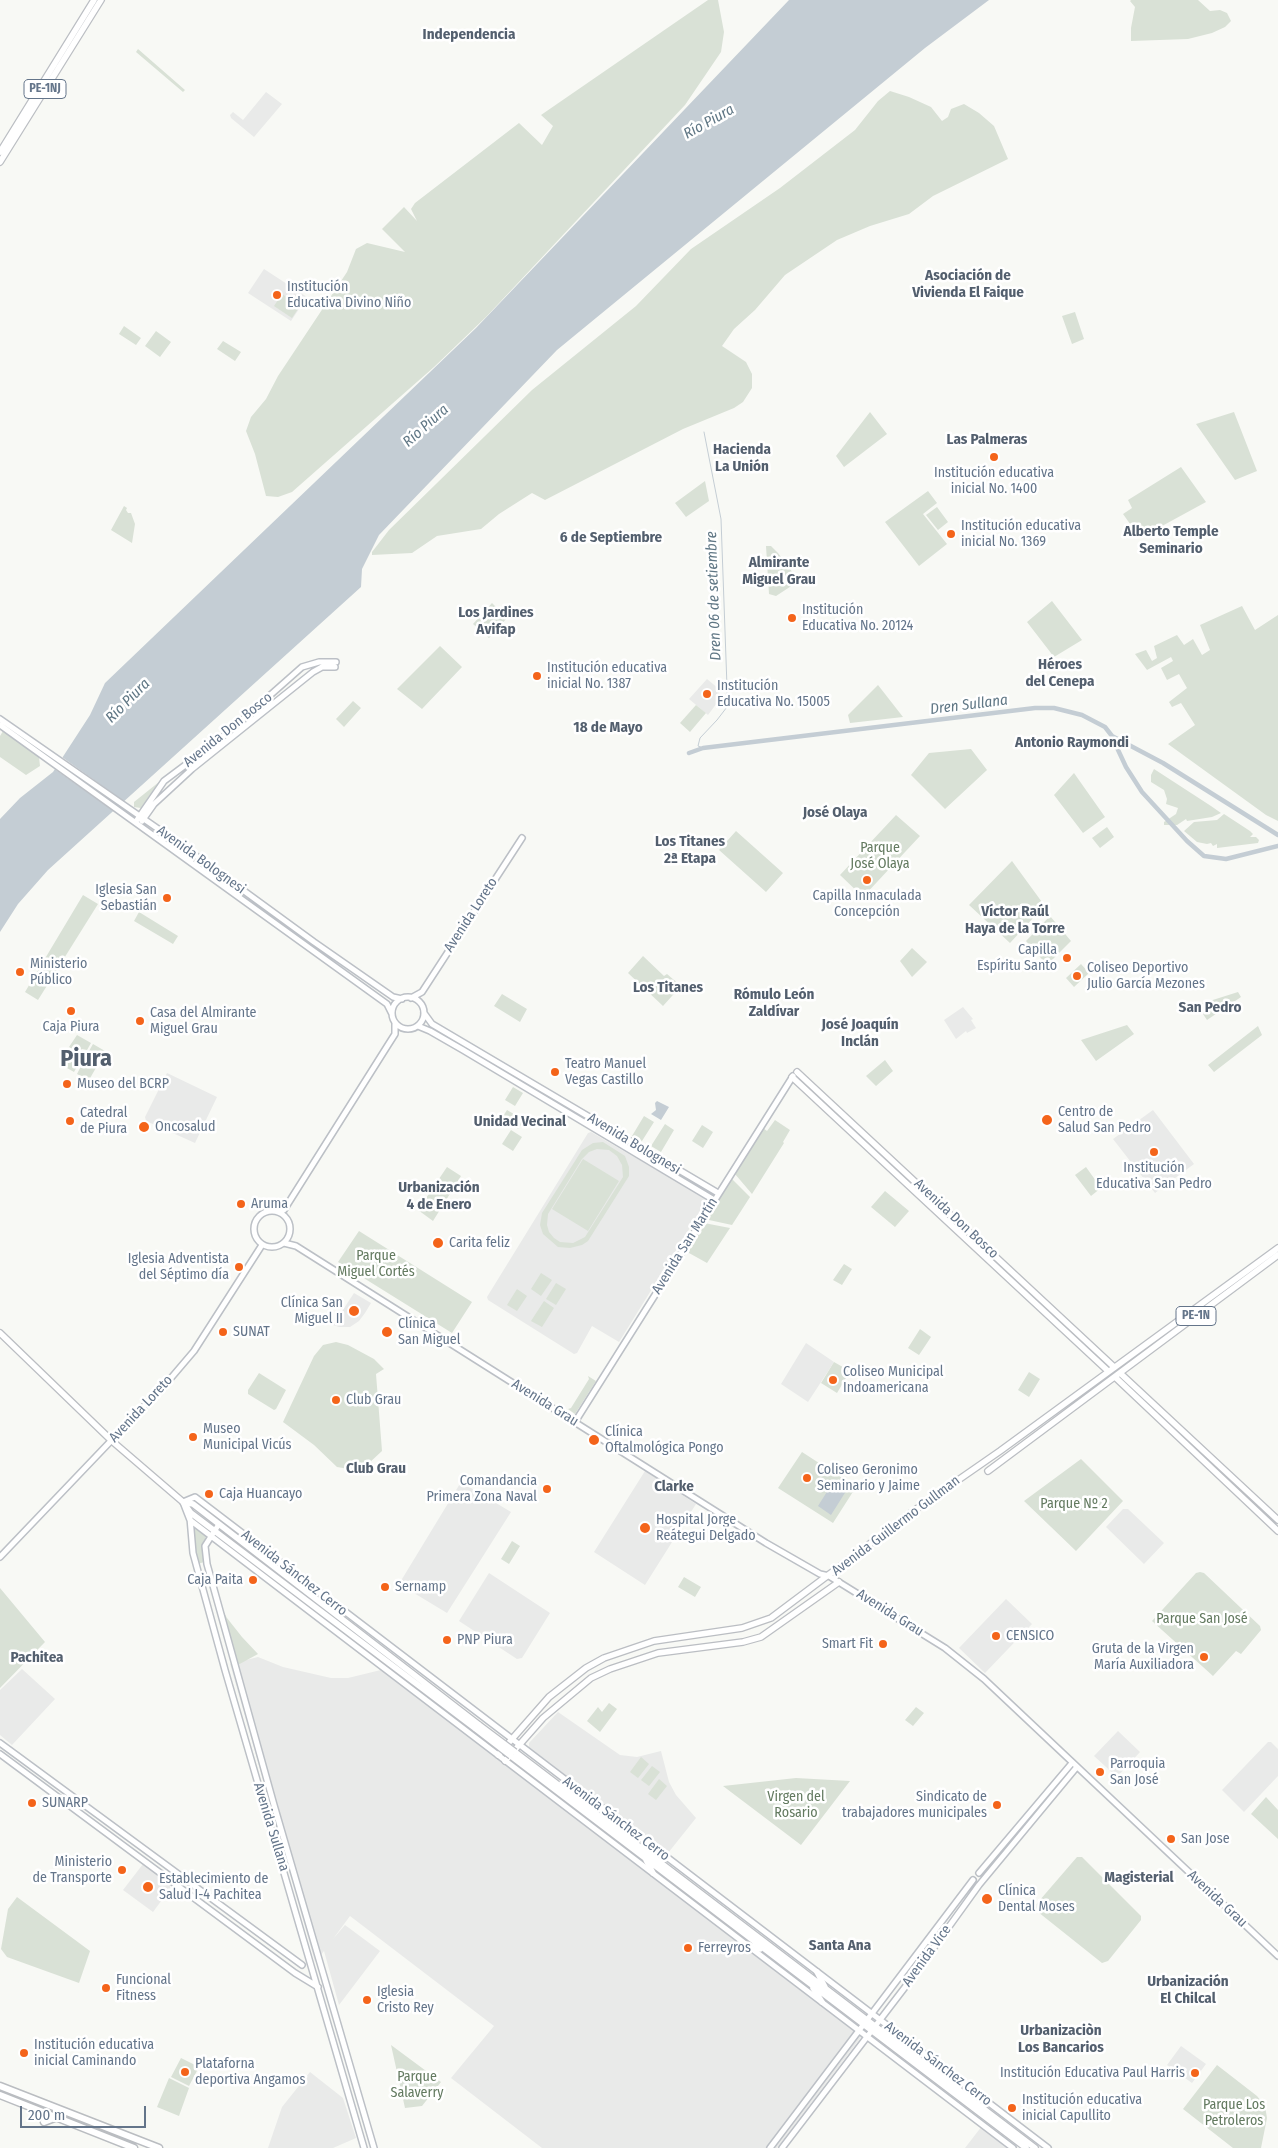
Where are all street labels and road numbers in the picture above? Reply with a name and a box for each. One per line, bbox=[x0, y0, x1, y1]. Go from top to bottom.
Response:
road number: PE-1NJ bbox=[24, 80, 66, 98]
street label: Avenida Don Bosco bbox=[180, 689, 276, 771]
street label: Avenida Bolognesi bbox=[153, 822, 249, 898]
street label: Avenida Loreto bbox=[441, 875, 501, 955]
street label: Avenida Bolognesi bbox=[584, 1110, 684, 1178]
street label: Avenida Don Bosco bbox=[910, 1176, 1002, 1262]
street label: Avenida San Martín bbox=[649, 1195, 721, 1297]
road number: PE-1N bbox=[1176, 1306, 1216, 1325]
street label: Avenida Loreto bbox=[106, 1372, 176, 1446]
street label: Avenida Grau bbox=[508, 1376, 582, 1430]
street label: Avenida Guillermo Gullman bbox=[829, 1472, 963, 1580]
street label: Avenida Sánchez Cerro bbox=[238, 1526, 350, 1620]
street label: Avenida Grau bbox=[853, 1586, 927, 1640]
street label: Avenida Sánchez Cerro bbox=[559, 1773, 673, 1865]
street label: Avenida Sullana bbox=[250, 1781, 292, 1873]
street label: Avenida Grau bbox=[1184, 1867, 1250, 1931]
street label: Avenida Vice bbox=[899, 1922, 955, 1990]
street label: Avenida Sánchez Cerro bbox=[881, 2018, 995, 2110]

